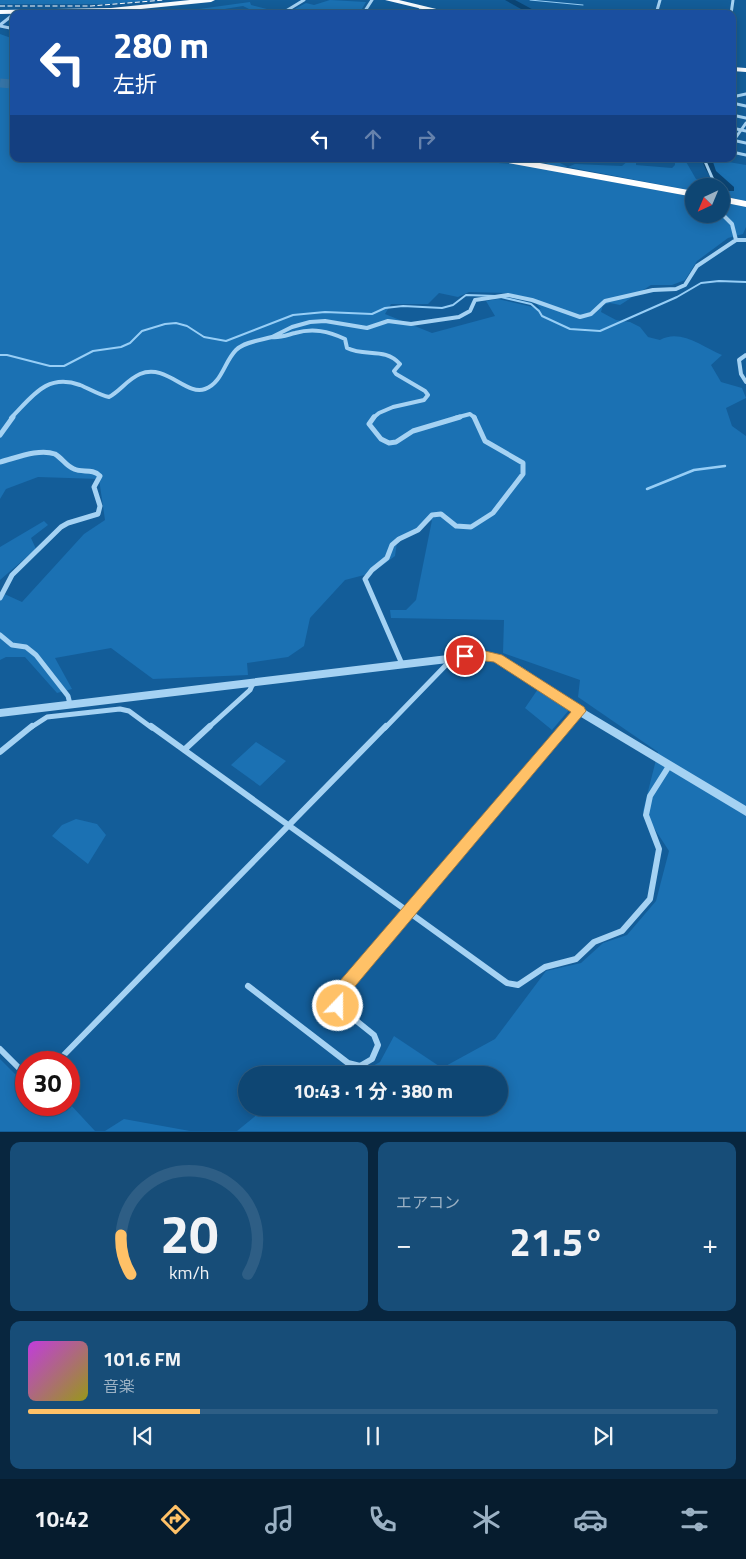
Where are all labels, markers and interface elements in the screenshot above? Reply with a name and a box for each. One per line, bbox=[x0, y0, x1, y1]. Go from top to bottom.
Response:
text: 280 m bbox=[113, 18, 209, 72]
icon: left bbox=[30, 30, 95, 95]
text: 左折 bbox=[113, 67, 157, 101]
icon: left bbox=[306, 125, 334, 153]
icon: ahead bbox=[359, 125, 387, 153]
icon: right bbox=[412, 125, 440, 153]
north arrow bbox=[685, 178, 730, 222]
map controls bbox=[685, 178, 730, 223]
pin bbox=[444, 635, 486, 677]
icon: arrive bbox=[451, 642, 479, 670]
position arrow bbox=[311, 979, 363, 1031]
speed limit sign: 30 bbox=[15, 1051, 80, 1116]
text: 10:43 · 1 分 · 380 m bbox=[293, 1076, 453, 1105]
text: エアコン bbox=[396, 1190, 460, 1214]
text: 20 bbox=[160, 1194, 218, 1273]
text: 21.5° bbox=[510, 1213, 604, 1271]
text: − bbox=[396, 1222, 412, 1265]
text: + bbox=[702, 1222, 718, 1265]
text: km/h bbox=[169, 1259, 209, 1286]
text: 101.6 FM bbox=[103, 1344, 181, 1373]
text: 音楽 bbox=[103, 1374, 135, 1398]
icon: previous bbox=[129, 1422, 157, 1450]
icon: pause bbox=[359, 1422, 387, 1450]
icon: next bbox=[589, 1422, 617, 1450]
text: 10:42 bbox=[34, 1502, 89, 1536]
icon: directions bbox=[158, 1502, 193, 1537]
icon: music bbox=[262, 1502, 297, 1537]
icon: phone bbox=[365, 1502, 400, 1537]
icon: climate bbox=[469, 1502, 504, 1537]
icon: car bbox=[573, 1502, 608, 1537]
icon: filters bbox=[677, 1502, 712, 1537]

